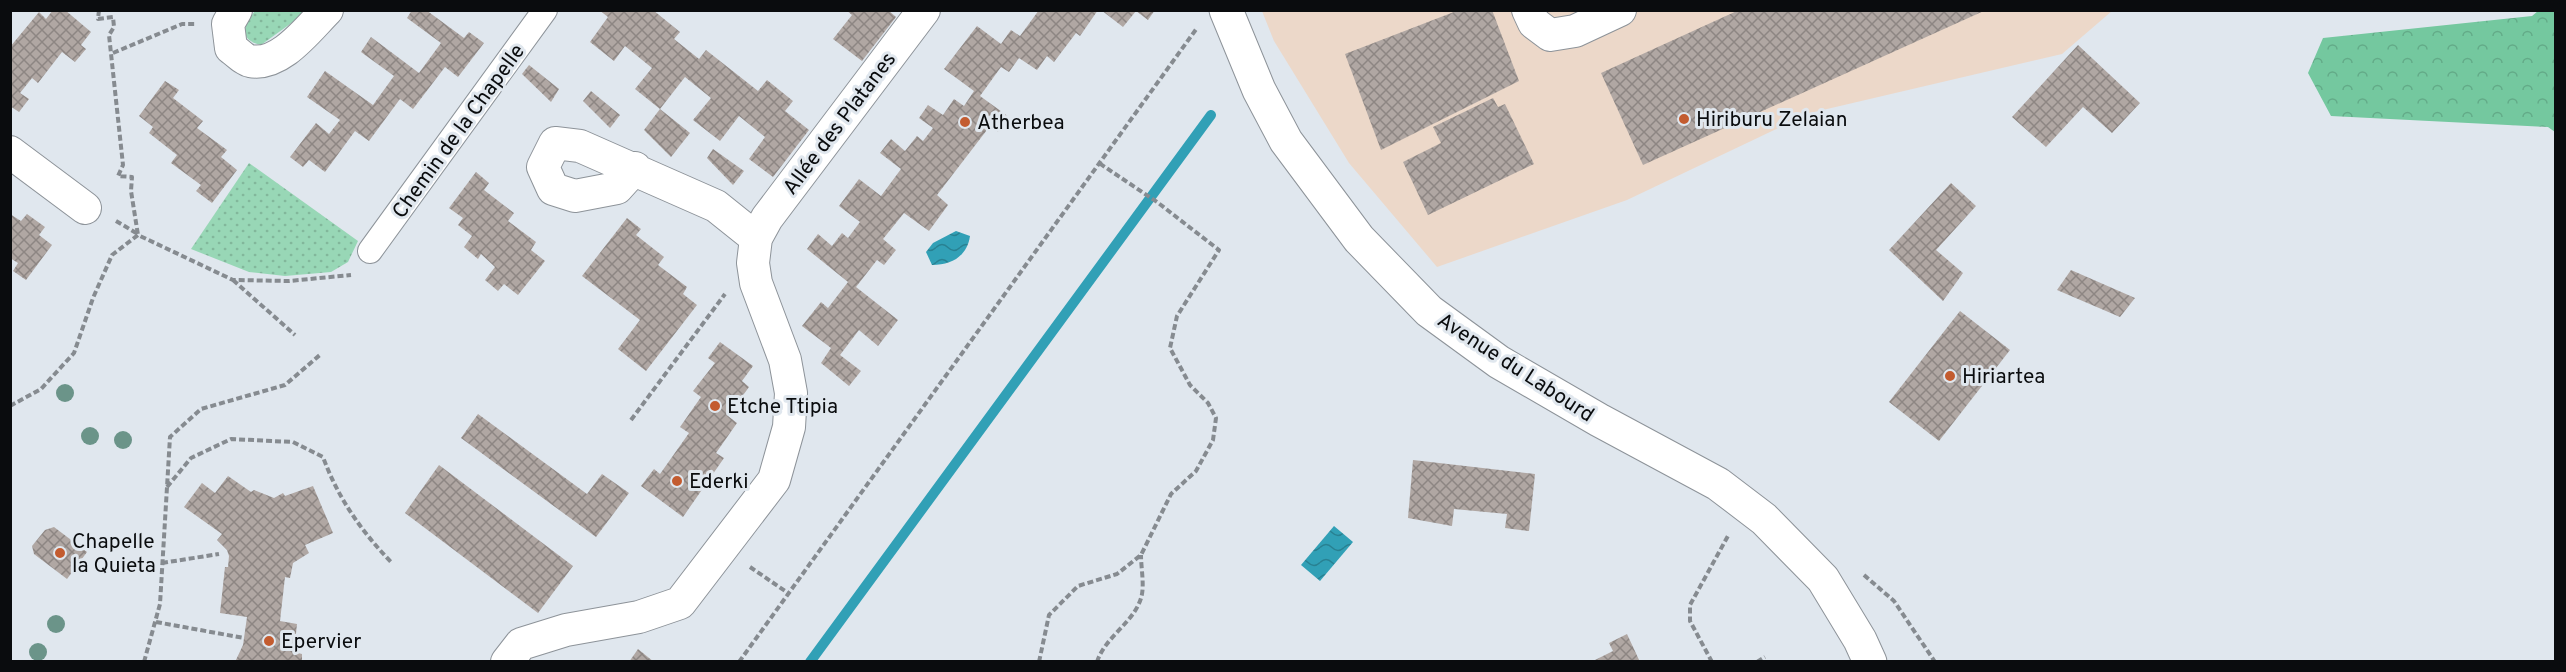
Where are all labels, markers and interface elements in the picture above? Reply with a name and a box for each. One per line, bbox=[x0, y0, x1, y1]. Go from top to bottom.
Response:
street label: Chemin de la Chapelle bbox=[387, 39, 532, 224]
street label: Allée des Platanes bbox=[778, 47, 903, 201]
place label: Hiriburu Zelaian bbox=[1696, 107, 1847, 134]
place label: Atherbea bbox=[977, 110, 1065, 137]
marker: Hiriburu Zelaian bbox=[1677, 112, 1691, 126]
marker: Atherbea bbox=[958, 115, 972, 129]
street label: Avenue du Labourd bbox=[1432, 307, 1599, 429]
place label: Hiriartea bbox=[1962, 364, 2045, 391]
marker: Hiriartea bbox=[1943, 369, 1957, 383]
place label: Etche Ttipia bbox=[727, 394, 838, 421]
marker: Etche Ttipia bbox=[708, 399, 722, 413]
place label: Ederki bbox=[689, 469, 749, 496]
marker: Ederki bbox=[670, 474, 684, 488]
place label: Chapelle la Quieta bbox=[72, 529, 156, 580]
marker: Chapelle la Quieta bbox=[53, 546, 67, 560]
place label: Epervier bbox=[281, 629, 361, 656]
marker: Epervier bbox=[262, 634, 276, 648]

